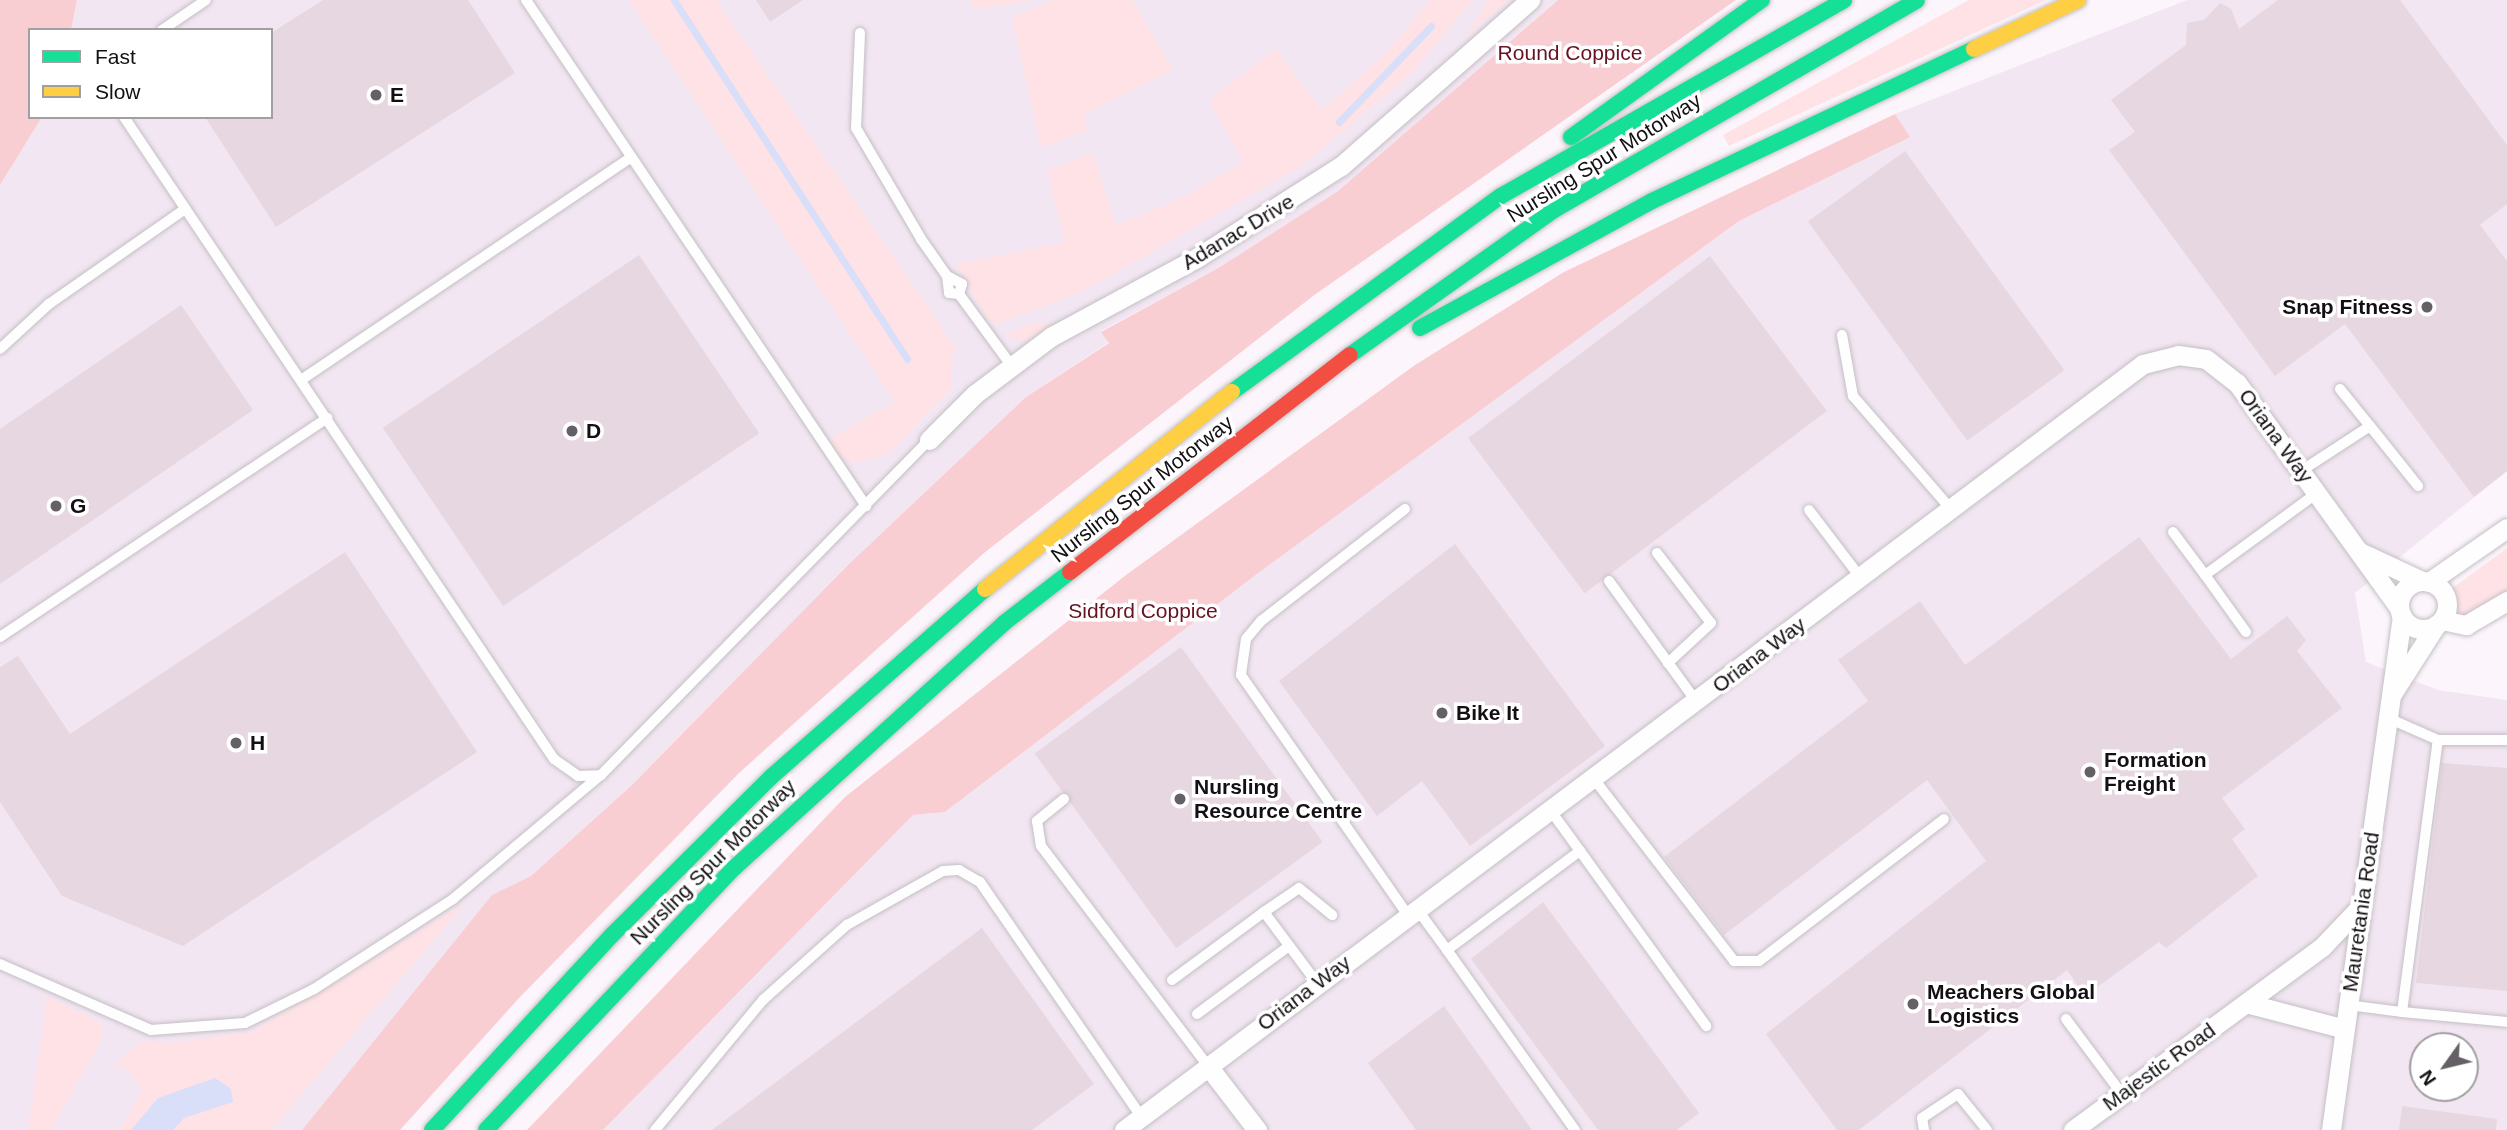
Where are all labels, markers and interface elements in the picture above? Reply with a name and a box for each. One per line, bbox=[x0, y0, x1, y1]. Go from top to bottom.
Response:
legend bbox=[28, 28, 273, 119]
park label: Round Coppice bbox=[1498, 40, 1642, 66]
text: Fast bbox=[95, 45, 136, 68]
text: Slow bbox=[95, 80, 141, 103]
place label: E bbox=[390, 82, 404, 108]
marker: E bbox=[368, 87, 384, 103]
street label: Nursling Spur Motorway bbox=[1502, 88, 1706, 228]
street label: Adanac Drive bbox=[1177, 189, 1299, 275]
place label: Snap Fitness bbox=[2282, 294, 2413, 320]
marker: Snap Fitness bbox=[2419, 299, 2435, 315]
street label: Oriana Way bbox=[2233, 384, 2319, 488]
street label: Nursling Spur Motorway bbox=[1046, 410, 1238, 568]
place label: D bbox=[586, 418, 601, 444]
marker: D bbox=[564, 423, 580, 439]
place label: G bbox=[70, 493, 86, 519]
marker: G bbox=[48, 498, 64, 514]
park label: Sidford Coppice bbox=[1068, 598, 1218, 624]
street label: Oriana Way bbox=[1707, 612, 1811, 698]
place label: Bike It bbox=[1456, 700, 1519, 726]
marker: Bike It bbox=[1434, 705, 1450, 721]
place label: H bbox=[250, 730, 265, 756]
marker: H bbox=[228, 735, 244, 751]
place label: Formation Freight bbox=[2104, 747, 2207, 797]
marker: Formation Freight bbox=[2082, 764, 2098, 780]
street label: Nursling Spur Motorway bbox=[625, 774, 801, 950]
place label: Nursling Resource Centre bbox=[1194, 774, 1362, 824]
marker: Nursling Resource Centre bbox=[1172, 791, 1188, 807]
street label: Mauretania Road bbox=[2337, 830, 2385, 994]
street label: Oriana Way bbox=[1252, 950, 1356, 1036]
place label: Meachers Global Logistics bbox=[1927, 979, 2095, 1029]
marker: Meachers Global Logistics bbox=[1905, 996, 1921, 1012]
street label: Majestic Road bbox=[2098, 1018, 2220, 1116]
north arrow bbox=[2409, 1032, 2479, 1102]
text: N bbox=[2415, 1066, 2440, 1089]

